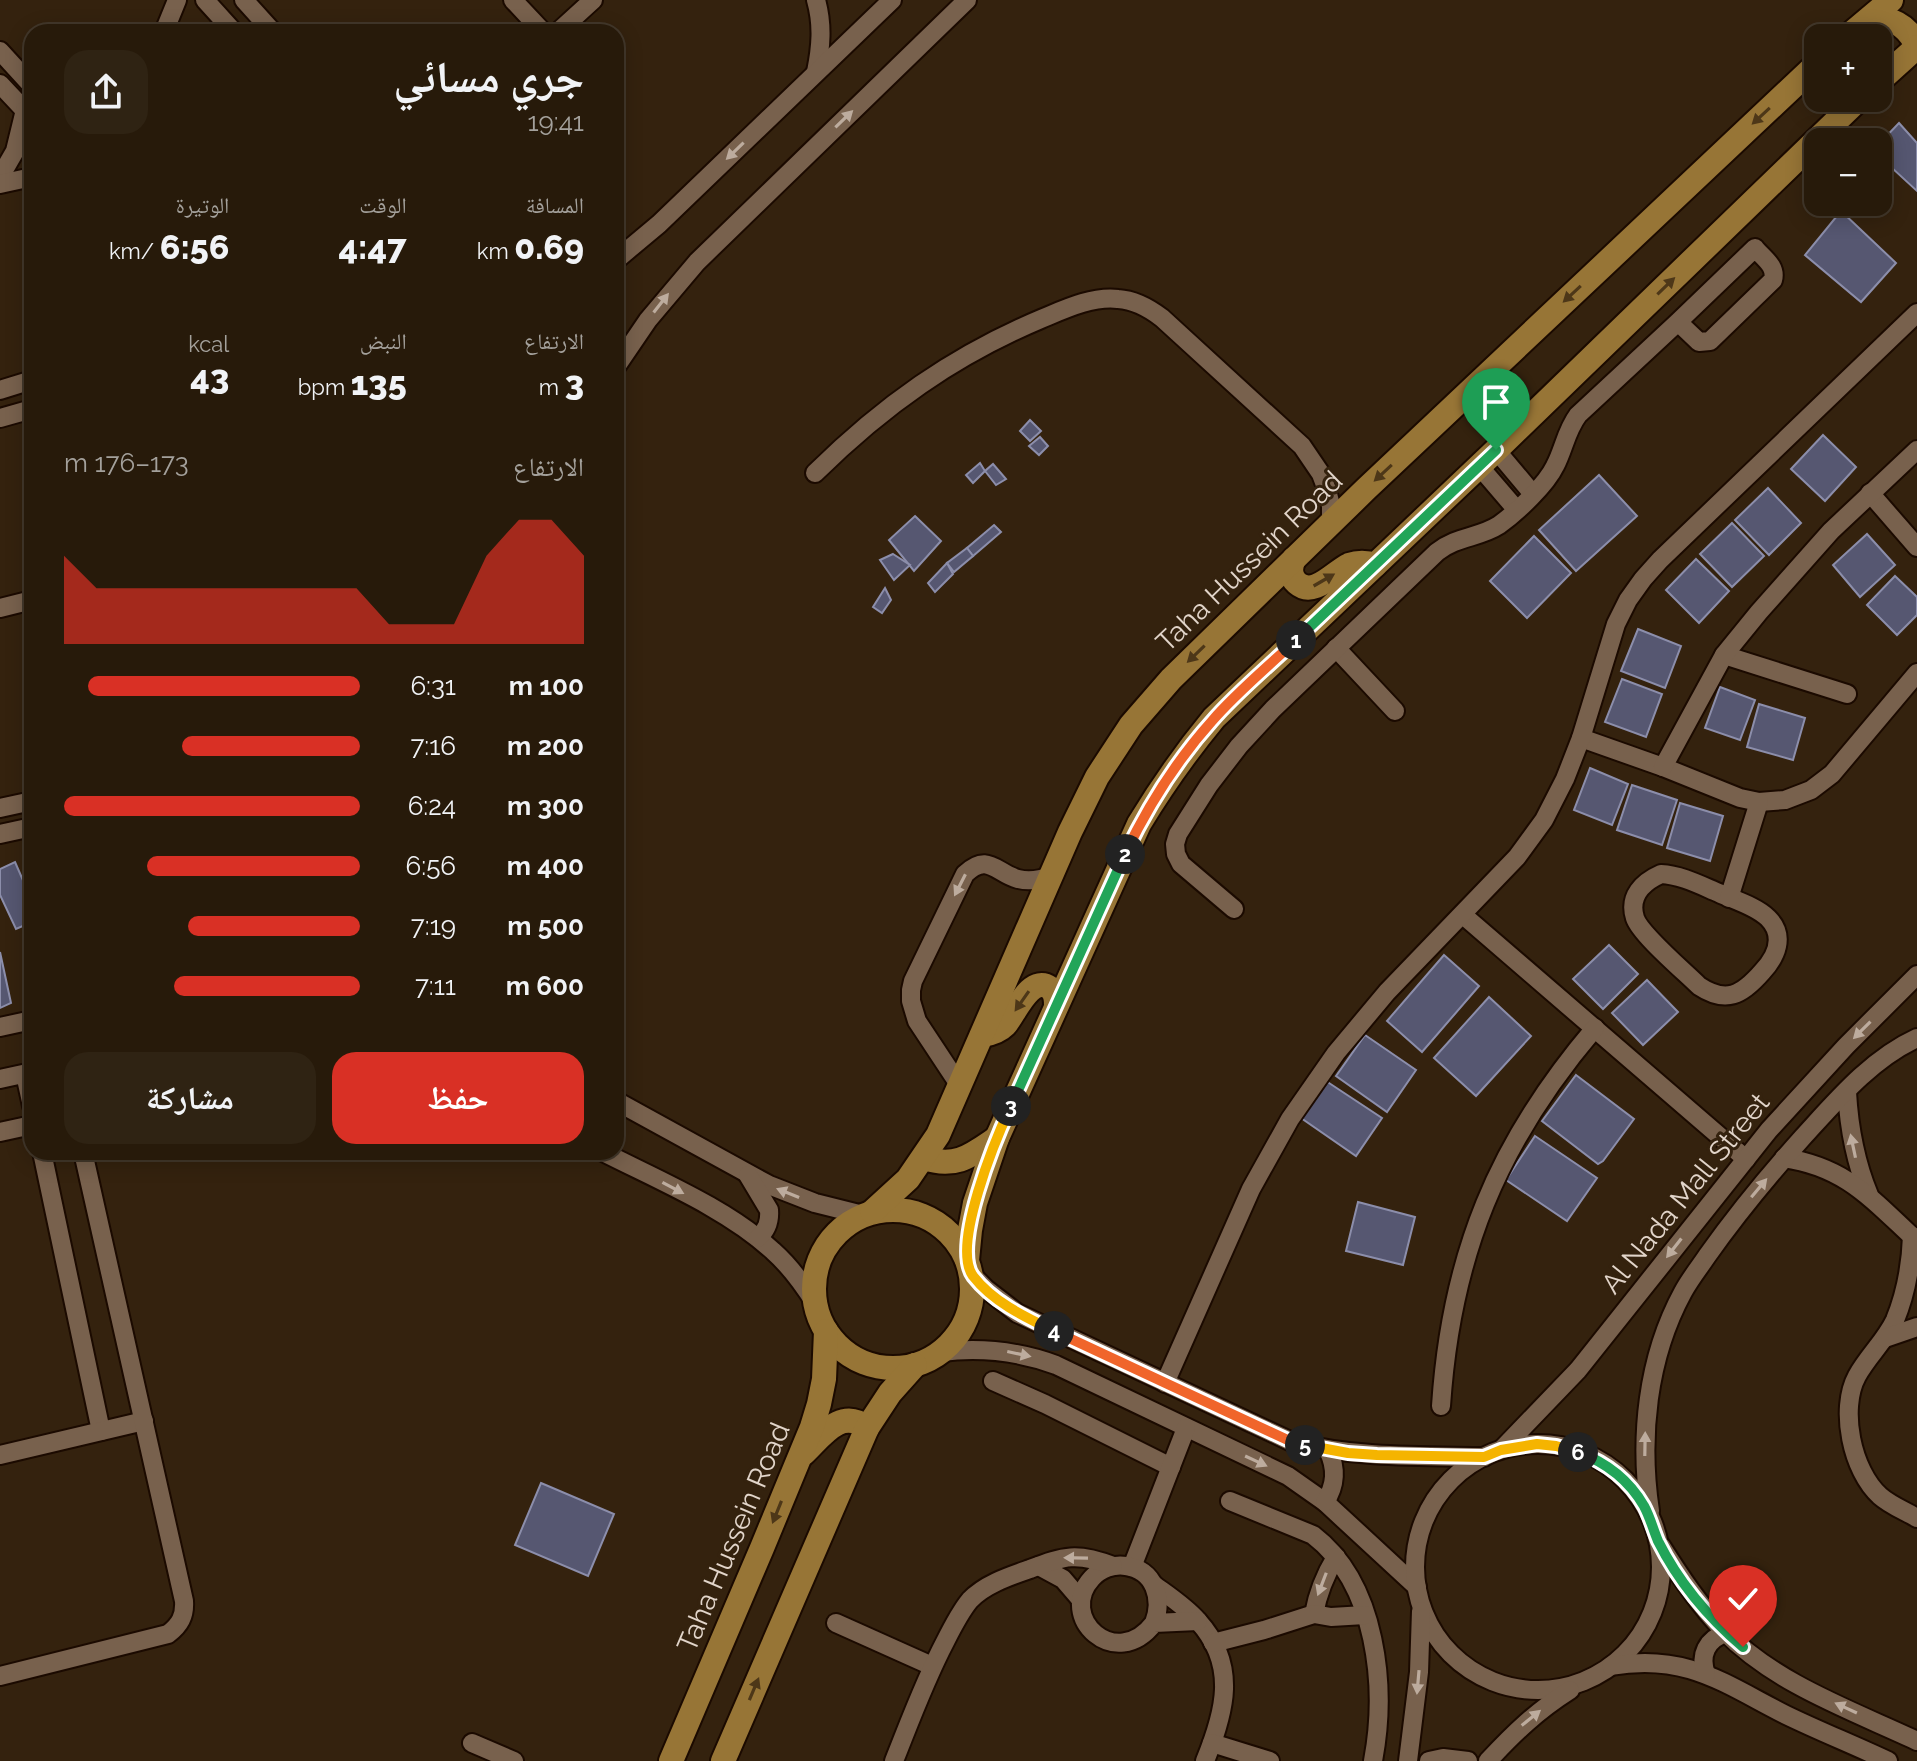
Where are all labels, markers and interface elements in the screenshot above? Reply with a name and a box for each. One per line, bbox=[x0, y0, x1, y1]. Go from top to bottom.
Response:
map controls bbox=[1804, 24, 1892, 216]
button: + bbox=[1804, 24, 1892, 112]
button: share bbox=[64, 50, 148, 134]
text: جري مسائي bbox=[393, 51, 584, 102]
one-way arrow bbox=[1752, 106, 1771, 124]
text: 19:41 bbox=[527, 107, 584, 137]
one-way arrow bbox=[834, 110, 853, 128]
button: − bbox=[1804, 128, 1892, 216]
one-way arrow bbox=[726, 141, 745, 160]
text: الوتيرة bbox=[176, 192, 229, 218]
text: الوقت bbox=[359, 192, 407, 218]
text: المسافة bbox=[526, 192, 584, 218]
text: 6:56 bbox=[160, 227, 229, 267]
text: 4:47 bbox=[338, 227, 407, 267]
text: 0.69 bbox=[514, 227, 584, 267]
text: /km bbox=[109, 238, 160, 264]
text: km bbox=[477, 238, 514, 264]
one-way arrow bbox=[1656, 278, 1675, 296]
one-way arrow bbox=[1563, 285, 1582, 303]
one-way arrow bbox=[653, 293, 669, 313]
text: النبض bbox=[360, 328, 407, 354]
text: الارتفاع bbox=[524, 328, 584, 354]
text: kcal bbox=[188, 331, 229, 357]
text: 43 bbox=[190, 357, 229, 397]
text: 135 bbox=[351, 363, 407, 403]
text: 3 bbox=[565, 363, 584, 403]
pin bbox=[1462, 368, 1530, 450]
text: bpm bbox=[298, 374, 351, 400]
text: m bbox=[539, 374, 565, 400]
icon: arrive bbox=[1474, 380, 1518, 424]
text: 173–176 m bbox=[64, 448, 189, 478]
text: الارتفاع bbox=[513, 452, 584, 482]
one-way arrow bbox=[1374, 463, 1393, 481]
street label: Taha Hussein Road bbox=[1150, 464, 1349, 659]
one-way arrow bbox=[1313, 573, 1335, 587]
pin: 1 bbox=[1276, 620, 1316, 660]
text: 1 bbox=[1291, 627, 1301, 653]
one-way arrow bbox=[1187, 644, 1206, 663]
text: 6:31 bbox=[410, 671, 456, 701]
text: 100 m bbox=[509, 671, 584, 701]
text: 7:16 bbox=[410, 731, 456, 761]
text: 200 m bbox=[507, 731, 584, 761]
text: 6:24 bbox=[408, 791, 456, 821]
text: 300 m bbox=[507, 791, 584, 821]
pin: 2 bbox=[1105, 834, 1145, 874]
text: 2 bbox=[1119, 841, 1131, 867]
text: 6:56 bbox=[406, 851, 456, 881]
text: 400 m bbox=[507, 851, 584, 881]
one-way arrow bbox=[954, 874, 968, 896]
text: 7:19 bbox=[411, 911, 456, 941]
text: 500 m bbox=[507, 911, 584, 941]
text: 7:11 bbox=[415, 971, 456, 1001]
text: 600 m bbox=[506, 971, 584, 1001]
one-way arrow bbox=[1015, 991, 1030, 1012]
one-way arrow bbox=[1853, 1020, 1871, 1039]
button: مشاركة bbox=[64, 1052, 316, 1144]
button: حفظ bbox=[332, 1052, 584, 1144]
pin: 3 bbox=[991, 1086, 1031, 1126]
street label: Al Nada Mall Street bbox=[1594, 1086, 1777, 1300]
text: 3 bbox=[1005, 1093, 1017, 1119]
one-way arrow bbox=[1846, 1133, 1859, 1158]
one-way arrow bbox=[1750, 1178, 1767, 1198]
one-way arrow bbox=[661, 1182, 684, 1195]
one-way arrow bbox=[776, 1186, 800, 1199]
one-way arrow bbox=[1666, 1238, 1682, 1259]
pin: 4 bbox=[1034, 1311, 1074, 1351]
text: 4 bbox=[1048, 1318, 1060, 1344]
one-way arrow bbox=[1006, 1348, 1031, 1361]
street label: Taha Hussein Road bbox=[670, 1418, 797, 1657]
pin: 5 bbox=[1285, 1425, 1325, 1465]
one-way arrow bbox=[1639, 1431, 1652, 1456]
text: 5 bbox=[1299, 1432, 1311, 1458]
pin: 6 bbox=[1558, 1432, 1598, 1472]
text: 6 bbox=[1571, 1439, 1585, 1465]
one-way arrow bbox=[1244, 1454, 1267, 1468]
one-way arrow bbox=[770, 1500, 783, 1524]
one-way arrow bbox=[1062, 1552, 1088, 1564]
pin bbox=[1709, 1565, 1777, 1647]
one-way arrow bbox=[1315, 1572, 1328, 1596]
icon: check bbox=[1721, 1577, 1765, 1621]
one-way arrow bbox=[1411, 1670, 1424, 1695]
one-way arrow bbox=[747, 1677, 760, 1701]
one-way arrow bbox=[1835, 1701, 1858, 1715]
one-way arrow bbox=[1520, 1710, 1541, 1727]

